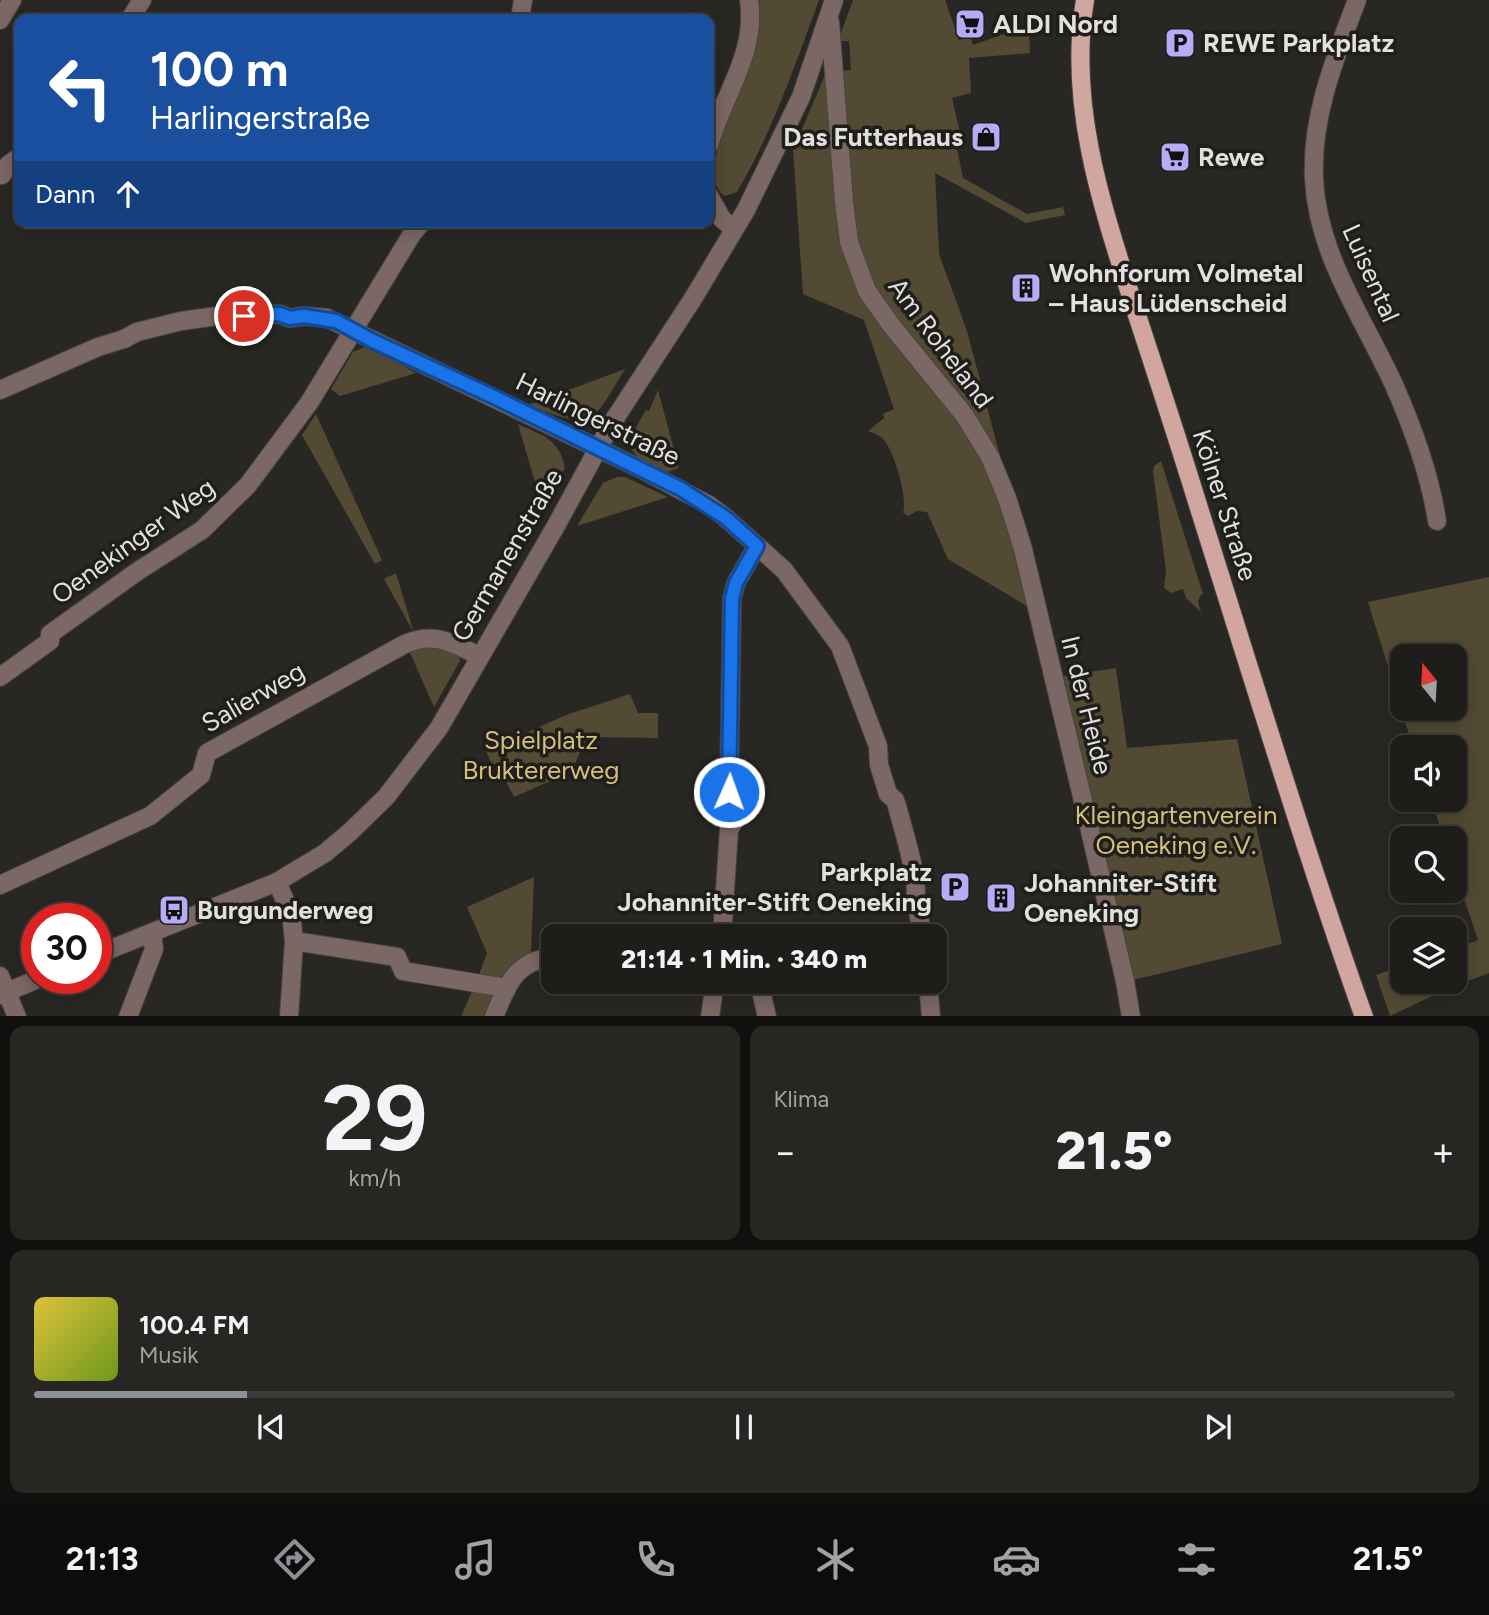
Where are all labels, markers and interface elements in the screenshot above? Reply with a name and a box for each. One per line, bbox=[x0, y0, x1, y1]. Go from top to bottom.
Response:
supermarket icon: ALDI Nord bbox=[953, 7, 987, 41]
place label: ALDI Nord bbox=[993, 8, 1118, 40]
parking icon: REWE Parkplatz bbox=[1163, 26, 1197, 60]
place label: REWE Parkplatz bbox=[1203, 27, 1394, 59]
text: 100 m bbox=[150, 39, 289, 98]
icon: left bbox=[35, 42, 126, 133]
text: Harlingerstraße bbox=[150, 99, 370, 137]
shop icon: Das Futterhaus bbox=[969, 120, 1003, 154]
place label: Das Futterhaus bbox=[783, 121, 963, 153]
supermarket icon: Rewe bbox=[1158, 140, 1192, 174]
place label: Rewe bbox=[1198, 141, 1264, 173]
icon: ahead bbox=[109, 175, 147, 213]
text: Dann bbox=[35, 178, 95, 210]
street label: Luisental bbox=[1335, 219, 1407, 327]
place label: Wohnforum Volmetal – Haus Lüdenscheid bbox=[1049, 257, 1303, 319]
building icon: Wohnforum Volmetal – Haus Lüdenscheid bbox=[1009, 271, 1043, 305]
street label: Am Roheland bbox=[882, 272, 1000, 414]
pin bbox=[214, 286, 274, 346]
icon: arrive bbox=[225, 297, 263, 335]
street label: Harlingerstraße bbox=[511, 365, 685, 473]
street label: Kölner Straße bbox=[1186, 425, 1264, 585]
street label: Germanenstraße bbox=[445, 463, 569, 647]
street label: Oenekinger Weg bbox=[45, 471, 221, 611]
street label: In der Heide bbox=[1054, 632, 1120, 778]
north arrow bbox=[1390, 644, 1466, 721]
map controls bbox=[1390, 644, 1467, 994]
street label: Salierweg bbox=[196, 655, 310, 739]
park label: Spielplatz Bruktererweg bbox=[462, 724, 620, 786]
button: sound bbox=[1390, 735, 1467, 812]
position arrow bbox=[692, 755, 766, 829]
park label: Kleingartenverein Oeneking e.V. bbox=[1075, 799, 1277, 861]
button: search bbox=[1390, 826, 1467, 903]
place label: Parkplatz Johanniter-Stift Oeneking bbox=[617, 856, 932, 918]
place label: Johanniter-Stift Oeneking bbox=[1024, 867, 1217, 929]
parking icon: Parkplatz Johanniter-Stift Oeneking bbox=[938, 870, 972, 904]
building icon: Johanniter-Stift Oeneking bbox=[984, 881, 1018, 915]
bus stop icon: Burgunderweg bbox=[157, 893, 191, 927]
place label: Burgunderweg bbox=[197, 894, 374, 926]
speed limit sign: 30 bbox=[21, 903, 112, 994]
button: layers bbox=[1390, 917, 1467, 994]
text: 21:14 · 1 Min. · 340 m bbox=[621, 943, 867, 975]
text: 29 bbox=[322, 1064, 427, 1173]
text: Klima bbox=[774, 1085, 829, 1113]
text: 21.5° bbox=[1056, 1120, 1173, 1182]
text: − bbox=[774, 1129, 797, 1175]
text: + bbox=[1431, 1129, 1455, 1175]
text: km/h bbox=[348, 1164, 401, 1192]
text: 100.4 FM bbox=[139, 1309, 249, 1341]
text: Musik bbox=[139, 1341, 199, 1369]
icon: previous bbox=[252, 1408, 290, 1446]
icon: pause bbox=[725, 1408, 763, 1446]
icon: next bbox=[1199, 1408, 1237, 1446]
icon: directions bbox=[270, 1535, 319, 1584]
icon: music bbox=[451, 1535, 500, 1584]
icon: phone bbox=[631, 1535, 680, 1584]
icon: climate bbox=[811, 1535, 860, 1584]
icon: car bbox=[992, 1535, 1041, 1584]
icon: filters bbox=[1172, 1535, 1221, 1584]
text: 21:13 bbox=[66, 1540, 139, 1578]
text: 21.5° bbox=[1353, 1540, 1423, 1578]

